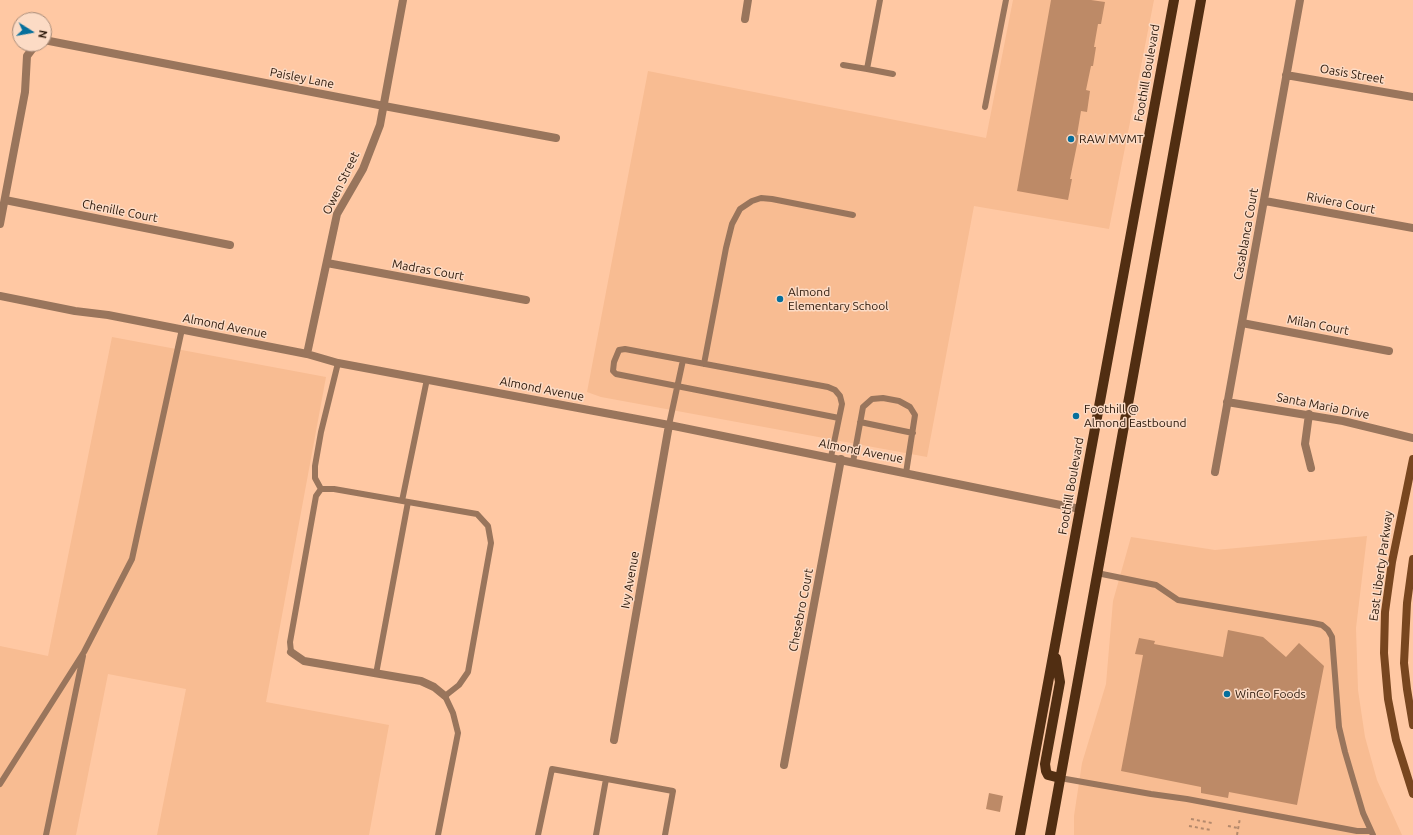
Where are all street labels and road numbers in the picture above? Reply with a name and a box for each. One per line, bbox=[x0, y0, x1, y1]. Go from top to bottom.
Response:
street label: Foothill Boulevard bbox=[1131, 23, 1163, 123]
street label: Oasis Street bbox=[1319, 61, 1385, 87]
street label: Paisley Lane bbox=[269, 65, 335, 91]
street label: Owen Street bbox=[320, 149, 362, 217]
street label: Casablanca Court bbox=[1231, 187, 1261, 281]
street label: Riviera Court bbox=[1305, 189, 1377, 217]
street label: Chenille Court bbox=[81, 197, 159, 225]
street label: Madras Court bbox=[391, 257, 465, 283]
street label: Almond Avenue bbox=[182, 311, 268, 341]
street label: Milan Court bbox=[1286, 312, 1350, 338]
street label: Almond Avenue bbox=[499, 374, 585, 404]
street label: Santa Maria Drive bbox=[1275, 390, 1371, 422]
street label: Almond Avenue bbox=[818, 436, 904, 466]
street label: Foothill Boulevard bbox=[1055, 436, 1087, 536]
street label: East Liberty Parkway bbox=[1366, 510, 1396, 622]
street label: Ivy Avenue bbox=[618, 550, 642, 610]
street label: Chesebro Court bbox=[786, 567, 816, 653]

